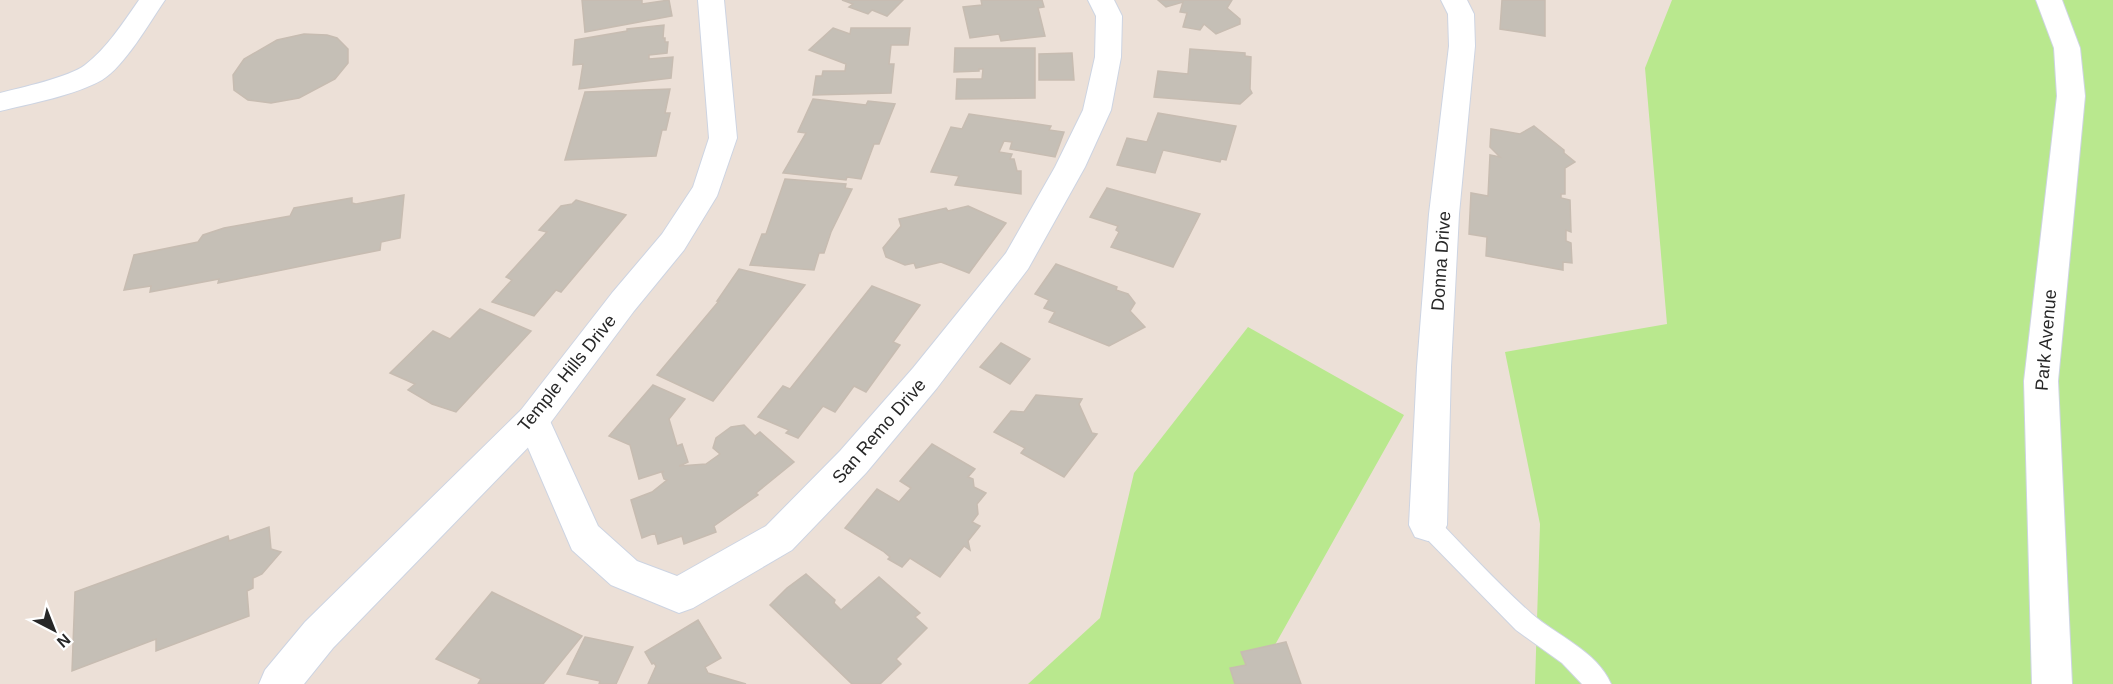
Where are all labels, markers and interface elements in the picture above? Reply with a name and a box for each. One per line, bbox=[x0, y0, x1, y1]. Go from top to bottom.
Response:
street label: Donna Drive bbox=[1428, 210, 1454, 312]
street label: Park Avenue bbox=[2032, 288, 2060, 392]
street label: Temple Hills Drive bbox=[514, 311, 620, 435]
street label: San Remo Drive bbox=[828, 375, 930, 487]
north arrow bbox=[24, 600, 84, 660]
text: N bbox=[54, 631, 74, 651]

